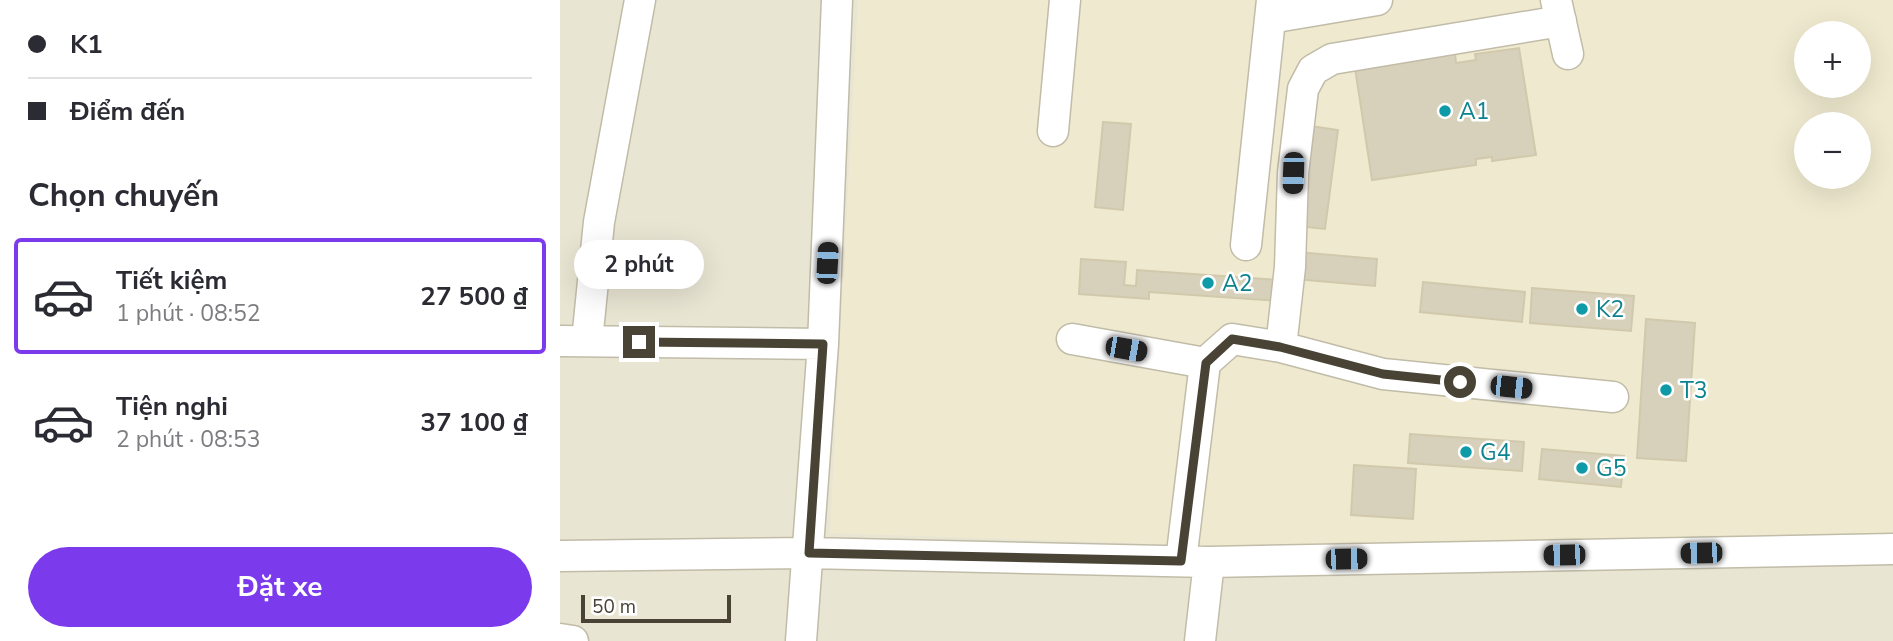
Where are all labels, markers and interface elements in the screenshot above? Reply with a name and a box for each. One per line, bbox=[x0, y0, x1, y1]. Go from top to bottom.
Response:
map controls bbox=[1794, 21, 1871, 189]
button: + bbox=[1794, 21, 1871, 98]
text: K1 bbox=[70, 27, 103, 62]
text: Điểm đến bbox=[70, 94, 185, 129]
place label: A1 bbox=[1459, 96, 1490, 127]
marker: A1 bbox=[1437, 103, 1453, 119]
button: − bbox=[1794, 112, 1871, 189]
car bbox=[1282, 152, 1305, 194]
text: Chọn chuyến bbox=[28, 174, 219, 217]
callout: 2 phút bbox=[574, 240, 704, 290]
car bbox=[816, 241, 839, 285]
text: 2 phút bbox=[604, 249, 674, 280]
text: Tiết kiệm bbox=[116, 263, 227, 298]
icon: car bbox=[32, 265, 95, 328]
place label: A2 bbox=[1222, 268, 1253, 299]
marker: A2 bbox=[1200, 275, 1216, 291]
text: 27 500 ₫ bbox=[420, 279, 528, 314]
place label: K2 bbox=[1596, 294, 1624, 325]
text: 1 phút · 08:52 bbox=[116, 298, 261, 329]
marker: K2 bbox=[1574, 301, 1590, 317]
route end bbox=[623, 326, 655, 358]
car bbox=[1104, 335, 1149, 363]
route start bbox=[1444, 366, 1476, 398]
car bbox=[1490, 374, 1533, 400]
place label: T3 bbox=[1680, 375, 1708, 406]
marker: T3 bbox=[1658, 382, 1674, 398]
text: Tiện nghi bbox=[116, 389, 228, 424]
icon: car bbox=[32, 391, 95, 454]
text: 37 100 ₫ bbox=[420, 405, 528, 440]
text: 2 phút · 08:53 bbox=[116, 424, 261, 455]
place label: G4 bbox=[1480, 437, 1511, 468]
marker: G4 bbox=[1458, 444, 1474, 460]
place label: G5 bbox=[1596, 453, 1627, 484]
marker: G5 bbox=[1574, 460, 1590, 476]
car bbox=[1680, 542, 1723, 564]
car bbox=[1543, 544, 1586, 566]
button: Đặt xe bbox=[28, 547, 532, 627]
car bbox=[1325, 548, 1368, 570]
scale bar bbox=[581, 592, 732, 624]
text: 50 m bbox=[592, 594, 636, 620]

